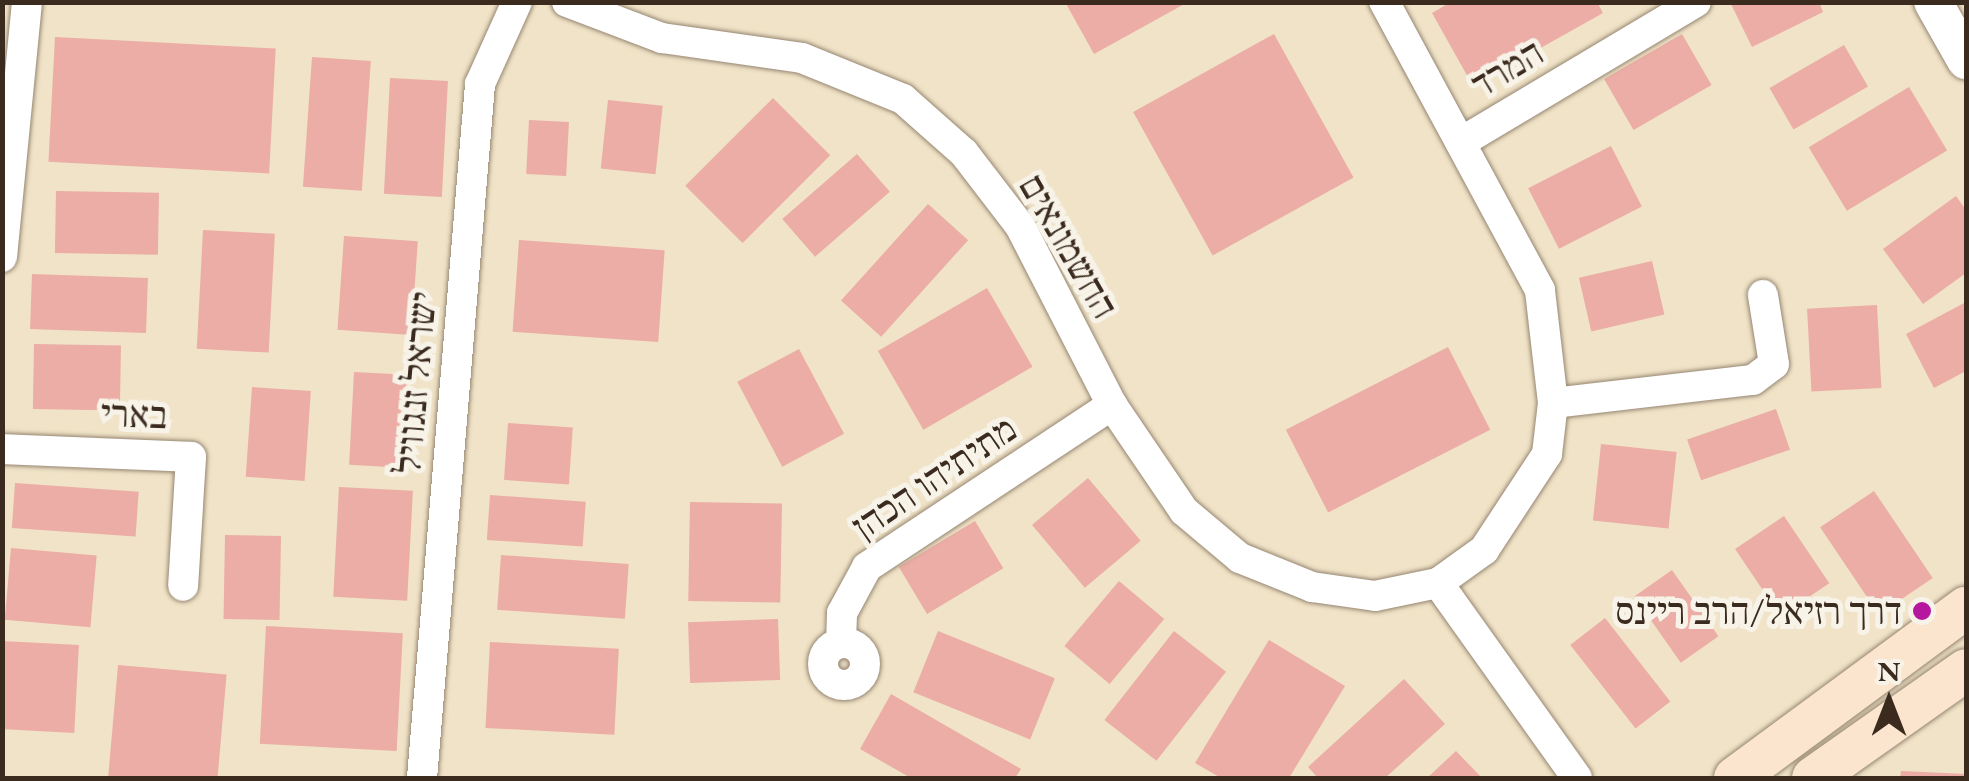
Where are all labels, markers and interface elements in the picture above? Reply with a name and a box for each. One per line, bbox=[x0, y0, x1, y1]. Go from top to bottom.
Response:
street label: המרד bbox=[1463, 29, 1551, 107]
street label: החשמונאים bbox=[1010, 166, 1128, 326]
street label: ישראל זנגוויל bbox=[384, 290, 446, 476]
street label: בארי bbox=[100, 390, 168, 438]
street label: מתיתיהו הכהן bbox=[843, 405, 1025, 549]
place label: דרך רזיאל/הרב ריינס bbox=[1615, 588, 1902, 634]
marker: דרך רזיאל/הרב ריינס bbox=[1911, 600, 1933, 622]
north arrow bbox=[1839, 651, 1939, 751]
text: N bbox=[1878, 653, 1900, 689]

